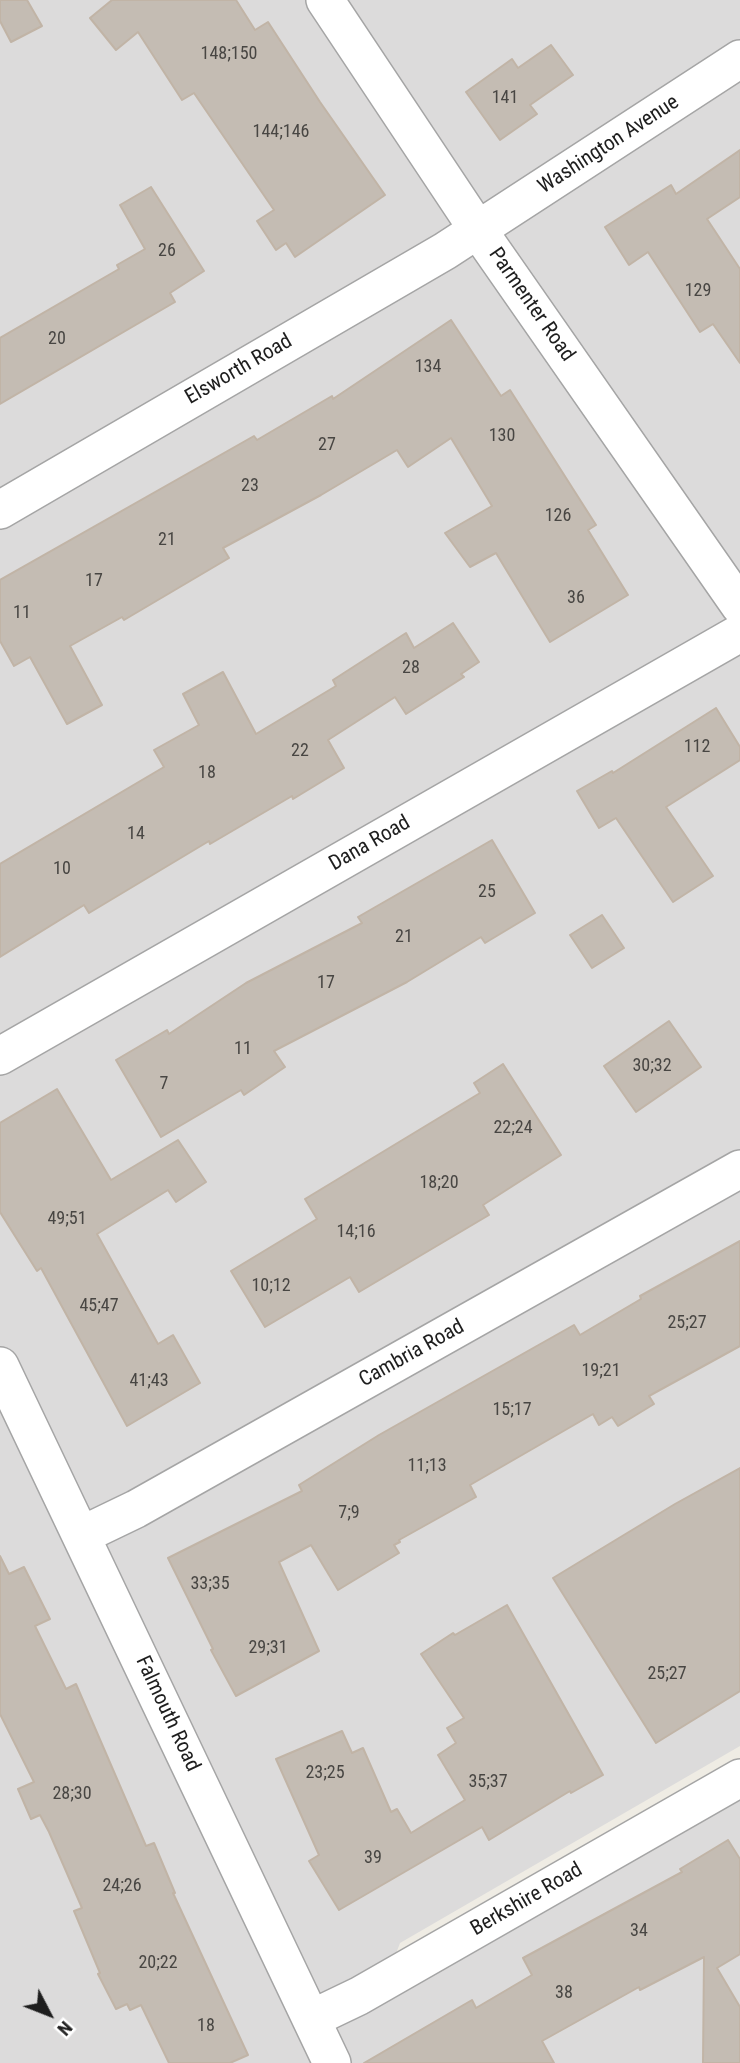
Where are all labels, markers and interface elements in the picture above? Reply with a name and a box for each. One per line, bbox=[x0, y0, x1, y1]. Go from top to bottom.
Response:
house number: 148;150 bbox=[201, 43, 257, 65]
house number: 141 bbox=[492, 87, 518, 109]
street label: Washington Avenue bbox=[534, 90, 684, 200]
house number: 144;146 bbox=[253, 121, 309, 143]
house number: 26 bbox=[158, 240, 176, 262]
street label: Parmenter Road bbox=[482, 243, 580, 367]
house number: 129 bbox=[685, 280, 711, 302]
house number: 20 bbox=[48, 328, 66, 350]
street label: Elsworth Road bbox=[181, 329, 297, 411]
house number: 134 bbox=[415, 356, 441, 378]
house number: 130 bbox=[489, 425, 515, 447]
house number: 27 bbox=[318, 434, 336, 456]
house number: 23 bbox=[241, 475, 259, 497]
house number: 126 bbox=[545, 505, 571, 527]
house number: 21 bbox=[158, 529, 176, 551]
house number: 17 bbox=[85, 570, 103, 592]
house number: 36 bbox=[567, 587, 585, 609]
house number: 11 bbox=[13, 602, 31, 624]
house number: 28 bbox=[402, 657, 420, 679]
house number: 112 bbox=[684, 736, 710, 758]
house number: 22 bbox=[291, 740, 309, 762]
house number: 18 bbox=[198, 762, 216, 784]
street label: Dana Road bbox=[325, 811, 415, 877]
house number: 14 bbox=[127, 823, 145, 845]
house number: 10 bbox=[53, 858, 71, 880]
house number: 25 bbox=[478, 881, 496, 903]
house number: 21 bbox=[395, 926, 413, 948]
house number: 17 bbox=[317, 972, 335, 994]
house number: 11 bbox=[234, 1038, 252, 1060]
house number: 30;32 bbox=[632, 1055, 672, 1077]
house number: 7 bbox=[160, 1073, 168, 1095]
house number: 22;24 bbox=[493, 1117, 533, 1139]
house number: 18;20 bbox=[419, 1172, 459, 1194]
house number: 49;51 bbox=[47, 1208, 87, 1230]
house number: 14;16 bbox=[336, 1221, 376, 1243]
house number: 10;12 bbox=[251, 1275, 291, 1297]
house number: 45;47 bbox=[79, 1295, 119, 1317]
house number: 25;27 bbox=[667, 1312, 707, 1334]
street label: Cambria Road bbox=[355, 1315, 469, 1393]
house number: 19;21 bbox=[581, 1360, 621, 1382]
house number: 41;43 bbox=[129, 1370, 169, 1392]
house number: 15;17 bbox=[492, 1399, 532, 1421]
house number: 11;13 bbox=[407, 1455, 447, 1477]
house number: 7;9 bbox=[338, 1502, 360, 1524]
house number: 33;35 bbox=[190, 1573, 230, 1595]
house number: 29;31 bbox=[248, 1637, 288, 1659]
street label: Falmouth Road bbox=[129, 1652, 205, 1776]
house number: 25;27 bbox=[647, 1663, 687, 1685]
house number: 23;25 bbox=[305, 1762, 345, 1784]
house number: 35;37 bbox=[468, 1771, 508, 1793]
house number: 28;30 bbox=[52, 1783, 92, 1805]
house number: 39 bbox=[364, 1847, 382, 1869]
street label: Berkshire Road bbox=[467, 1858, 587, 1942]
house number: 24;26 bbox=[102, 1875, 142, 1897]
house number: 34 bbox=[630, 1920, 648, 1942]
house number: 20;22 bbox=[138, 1952, 178, 1974]
north arrow bbox=[14, 1979, 84, 2049]
house number: 38 bbox=[555, 1982, 573, 2004]
house number: 18 bbox=[197, 2015, 215, 2037]
text: N bbox=[53, 2016, 77, 2040]

